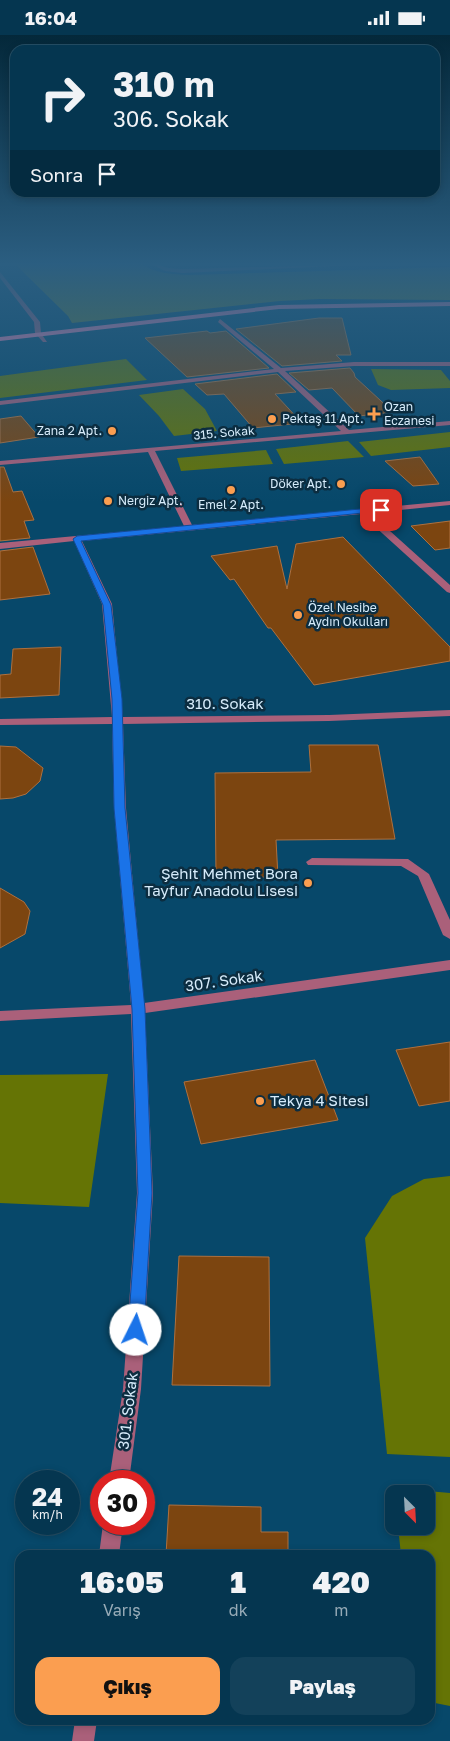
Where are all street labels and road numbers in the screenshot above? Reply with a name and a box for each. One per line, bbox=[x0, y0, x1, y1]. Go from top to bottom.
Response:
street label: 315. Sokak bbox=[193, 422, 255, 443]
street label: 310. Sokak bbox=[186, 694, 264, 712]
street label: 307. Sokak bbox=[184, 966, 264, 994]
street label: 301. Sokak bbox=[113, 1371, 141, 1450]

